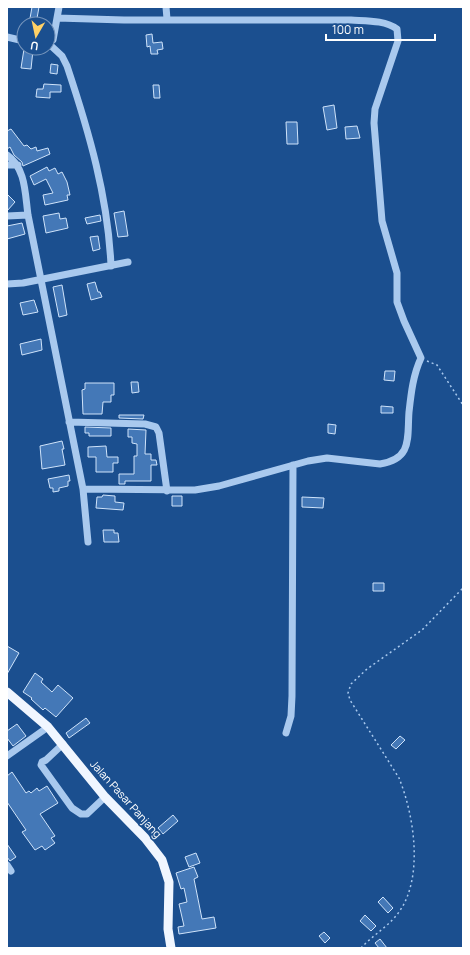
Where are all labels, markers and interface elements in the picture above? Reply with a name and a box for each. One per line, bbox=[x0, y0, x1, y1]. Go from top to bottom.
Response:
north arrow bbox=[16, 16, 56, 56]
scale bar bbox=[326, 16, 435, 42]
text: 100 m bbox=[332, 21, 364, 38]
text: U bbox=[29, 38, 39, 54]
street label: Jalan Pasar Panjang bbox=[87, 756, 165, 841]

